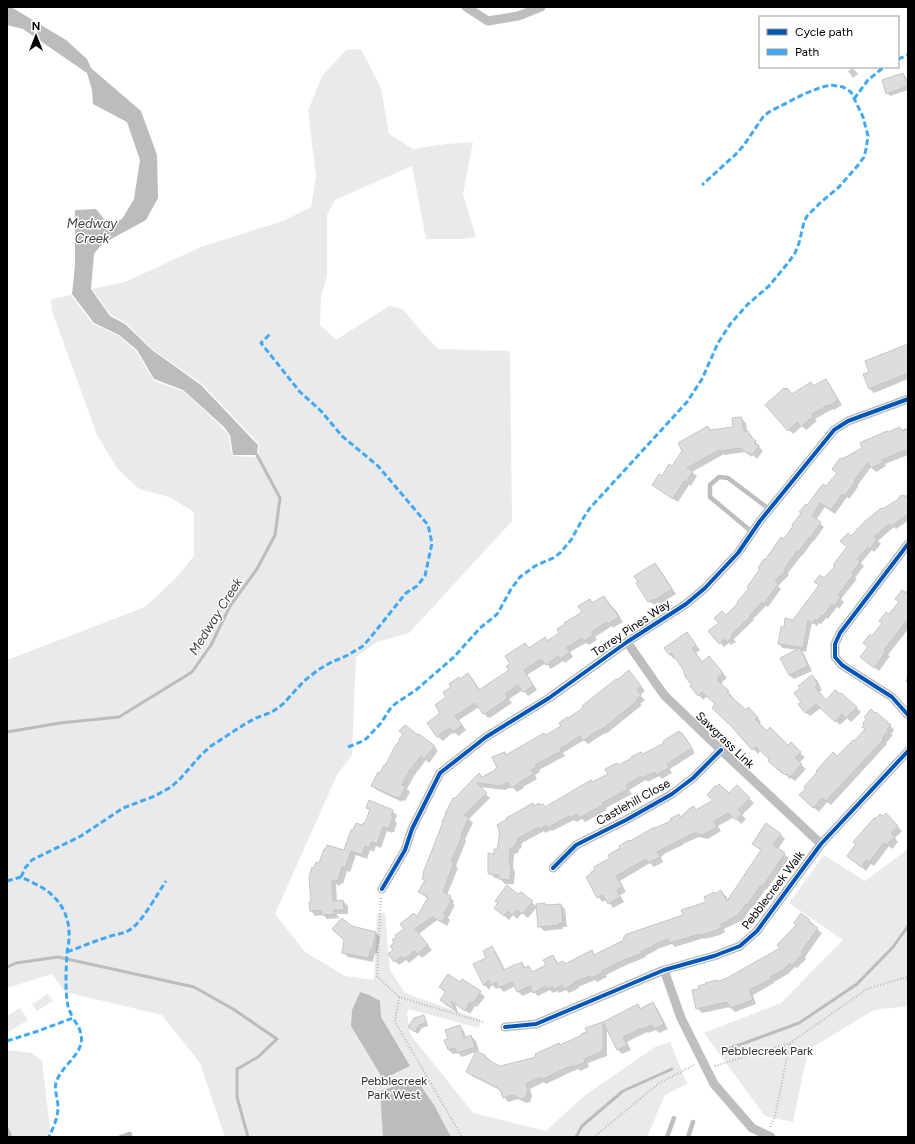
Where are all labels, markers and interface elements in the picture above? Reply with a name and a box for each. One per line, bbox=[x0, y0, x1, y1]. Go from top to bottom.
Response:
north arrow bbox=[16, 16, 56, 56]
legend bbox=[759, 16, 899, 68]
text: N bbox=[32, 20, 40, 33]
text: Cycle path bbox=[795, 25, 853, 39]
text: Path bbox=[795, 45, 819, 59]
water label: Medway Creek bbox=[67, 216, 118, 246]
water label: Medway Creek bbox=[186, 574, 245, 657]
street label: Torrey Pines Way bbox=[589, 596, 673, 659]
street label: Sawgrass Link bbox=[693, 709, 757, 771]
street label: Castlehill Close bbox=[594, 776, 673, 828]
street label: Pebblecreek Walk bbox=[739, 848, 807, 932]
park label: Pebblecreek Park bbox=[721, 1044, 813, 1058]
park label: Pebblecreek Park West bbox=[361, 1074, 427, 1102]

